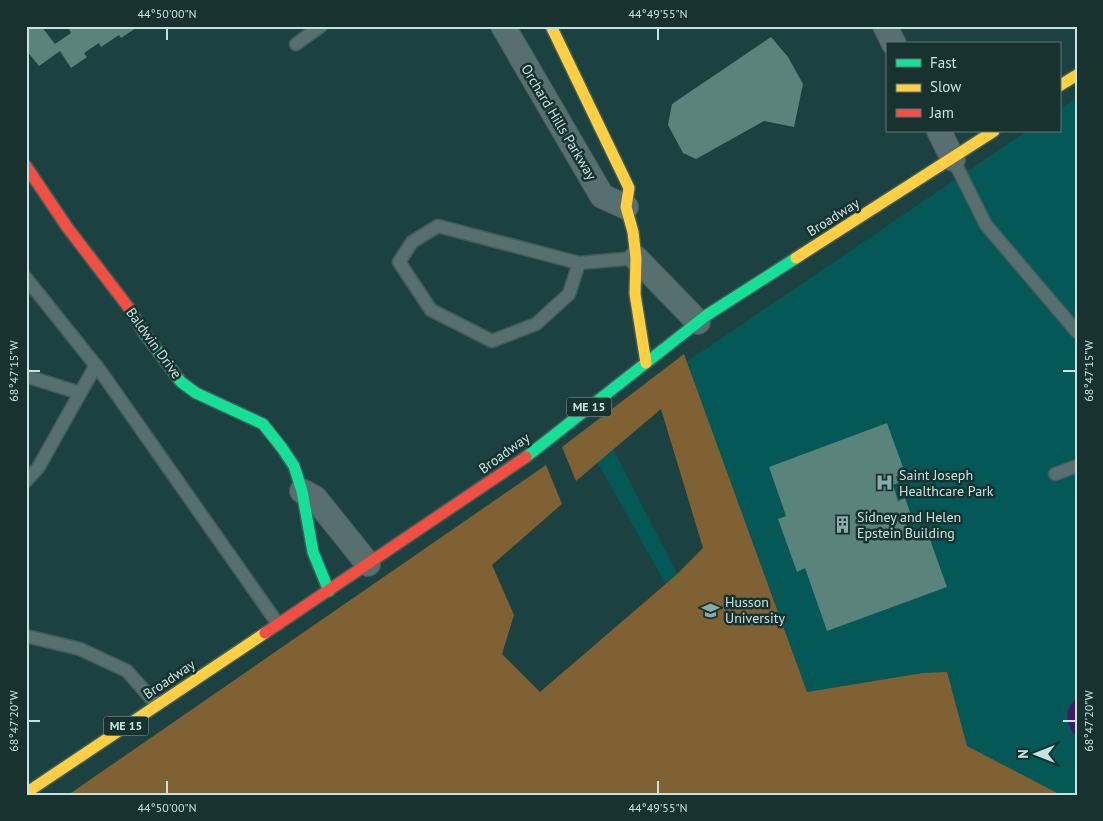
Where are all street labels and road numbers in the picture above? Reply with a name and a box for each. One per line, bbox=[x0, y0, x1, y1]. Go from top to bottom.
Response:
street label: Orchard Hills Parkway bbox=[517, 61, 601, 184]
street label: Broadway bbox=[803, 194, 863, 240]
street label: Baldwin Drive bbox=[122, 304, 186, 382]
road number: ME 15 bbox=[566, 398, 612, 417]
street label: Broadway bbox=[475, 428, 533, 478]
street label: Broadway bbox=[140, 655, 199, 703]
road number: ME 15 bbox=[104, 716, 148, 736]

